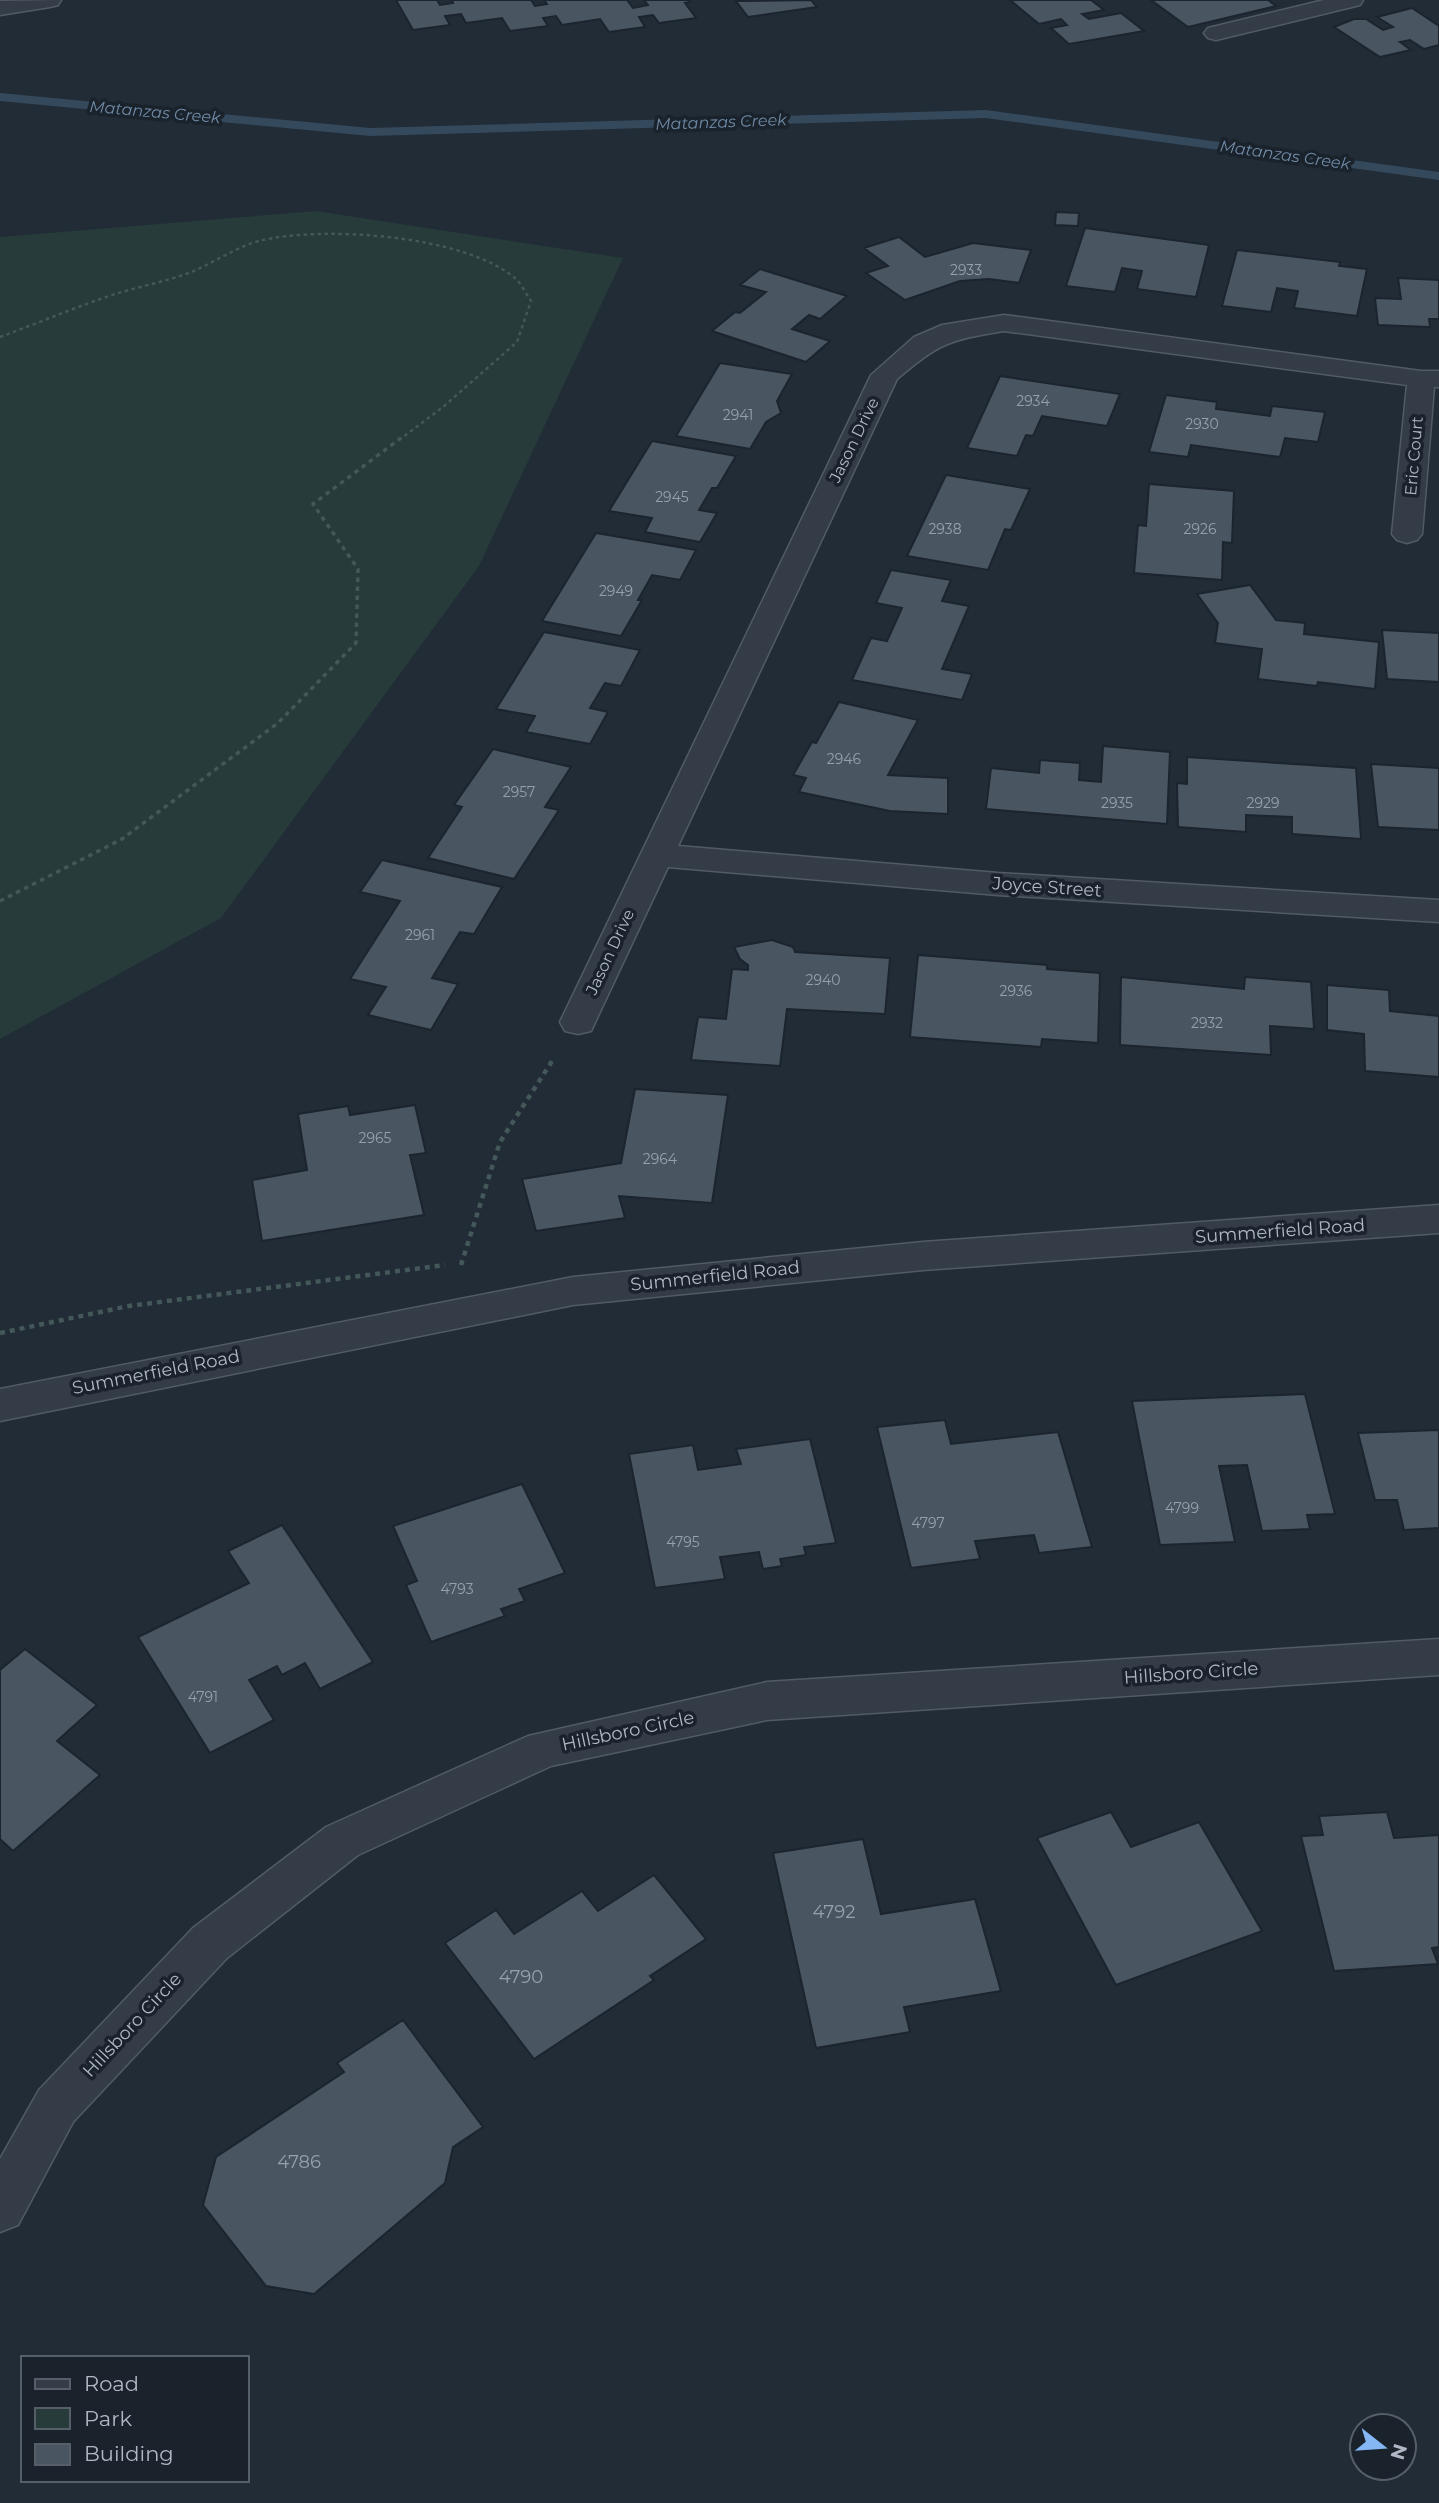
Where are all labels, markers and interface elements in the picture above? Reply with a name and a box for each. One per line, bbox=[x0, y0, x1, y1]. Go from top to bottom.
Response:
water label: Matanzas Creek bbox=[89, 97, 223, 127]
water label: Matanzas Creek bbox=[655, 110, 789, 134]
water label: Matanzas Creek bbox=[1219, 136, 1353, 174]
house number: 2933 bbox=[950, 261, 982, 279]
house number: 2934 bbox=[1016, 392, 1050, 410]
street label: Jason Drive bbox=[825, 394, 883, 487]
house number: 2941 bbox=[723, 406, 753, 424]
house number: 2930 bbox=[1185, 415, 1219, 433]
street label: Eric Court bbox=[1401, 415, 1427, 496]
house number: 2945 bbox=[655, 488, 689, 506]
house number: 2938 bbox=[928, 520, 962, 538]
house number: 2926 bbox=[1184, 520, 1217, 538]
house number: 2949 bbox=[599, 582, 633, 600]
house number: 2946 bbox=[827, 750, 862, 768]
house number: 2957 bbox=[503, 783, 535, 801]
house number: 2935 bbox=[1101, 794, 1133, 812]
house number: 2929 bbox=[1247, 794, 1279, 812]
street label: Joyce Street bbox=[991, 872, 1102, 902]
street label: Jason Drive bbox=[581, 906, 638, 999]
house number: 2961 bbox=[405, 926, 435, 944]
house number: 2940 bbox=[806, 971, 841, 989]
house number: 2936 bbox=[1000, 982, 1033, 1000]
house number: 2932 bbox=[1191, 1014, 1223, 1032]
house number: 2965 bbox=[359, 1129, 392, 1147]
house number: 2964 bbox=[643, 1150, 678, 1168]
street label: Summerfield Road bbox=[1194, 1214, 1366, 1248]
street label: Summerfield Road bbox=[629, 1256, 801, 1296]
street label: Summerfield Road bbox=[70, 1345, 242, 1399]
house number: 4799 bbox=[1165, 1499, 1199, 1517]
house number: 4797 bbox=[911, 1514, 945, 1532]
house number: 4795 bbox=[666, 1533, 700, 1551]
house number: 4793 bbox=[440, 1580, 474, 1598]
street label: Hillsboro Circle bbox=[1123, 1657, 1259, 1689]
house number: 4791 bbox=[188, 1688, 218, 1706]
street label: Hillsboro Circle bbox=[560, 1706, 696, 1756]
house number: 4792 bbox=[813, 1901, 855, 1923]
house number: 4790 bbox=[499, 1966, 543, 1988]
street label: Hillsboro Circle bbox=[78, 1968, 186, 2082]
house number: 4786 bbox=[277, 2151, 321, 2173]
legend bbox=[21, 2356, 248, 2482]
text: Road bbox=[84, 2371, 139, 2396]
text: Park bbox=[84, 2406, 132, 2431]
north arrow bbox=[1348, 2412, 1418, 2482]
text: Building bbox=[84, 2441, 174, 2466]
text: N bbox=[1386, 2441, 1412, 2463]

